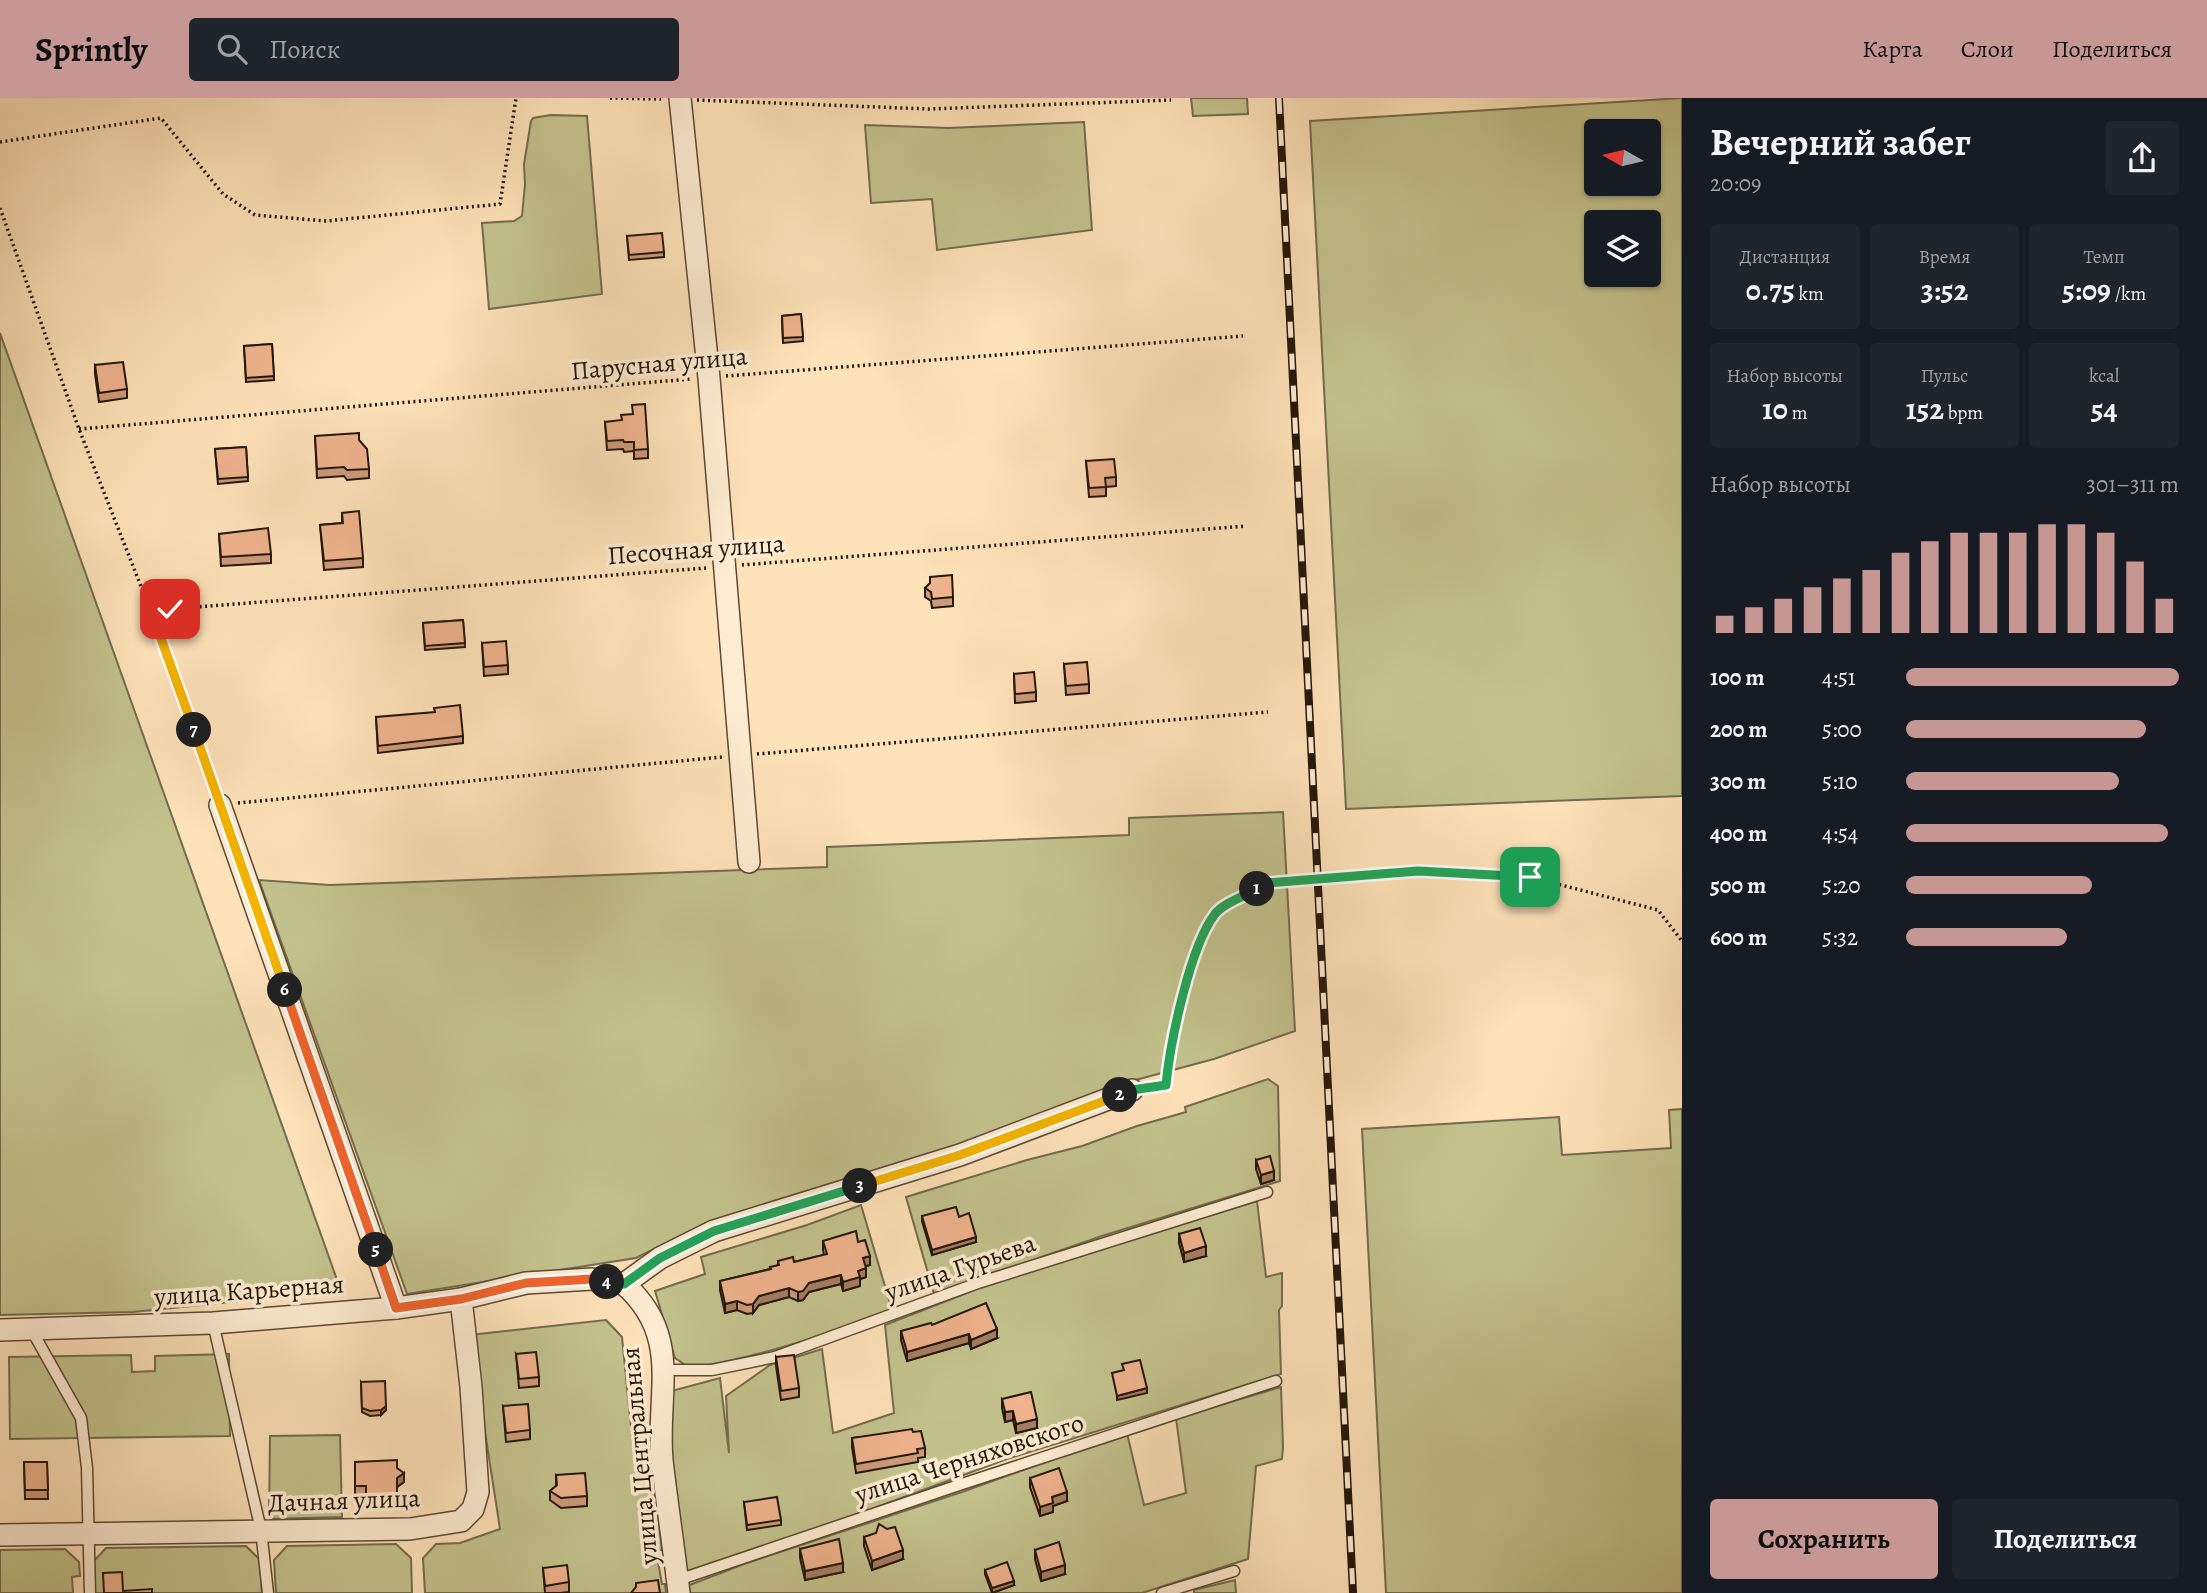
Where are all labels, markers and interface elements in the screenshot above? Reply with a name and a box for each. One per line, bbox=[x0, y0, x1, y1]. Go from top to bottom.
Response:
search box bbox=[189, 18, 679, 81]
text: Sprintly bbox=[35, 27, 147, 72]
icon: search bbox=[213, 30, 251, 68]
text: Поиск bbox=[269, 32, 340, 67]
text: Карта bbox=[1862, 33, 1923, 65]
text: Слои bbox=[1961, 33, 2014, 65]
text: Поделиться bbox=[2052, 33, 2172, 65]
text: Вечерний забег bbox=[1710, 116, 1971, 168]
north arrow bbox=[1584, 119, 1661, 196]
map controls bbox=[1584, 119, 1661, 287]
button: share bbox=[2105, 121, 2179, 195]
text: 20:09 bbox=[1710, 168, 1761, 199]
button: layers bbox=[1584, 210, 1661, 287]
text: Дистанция bbox=[1740, 244, 1830, 270]
text: Время bbox=[1919, 244, 1970, 270]
text: Темп bbox=[2083, 244, 2125, 270]
text: 0.75 bbox=[1746, 270, 1795, 310]
text: 3:52 bbox=[1921, 270, 1968, 310]
text: 5:09 bbox=[2062, 270, 2111, 310]
text: km bbox=[1795, 281, 1824, 307]
text: /km bbox=[2111, 281, 2146, 307]
street label: Парусная улица bbox=[569, 338, 749, 389]
text: Набор высоты bbox=[1727, 363, 1843, 389]
text: Пульс bbox=[1921, 363, 1968, 389]
text: kcal bbox=[2089, 363, 2119, 389]
text: 10 bbox=[1762, 389, 1788, 429]
text: 152 bbox=[1906, 389, 1944, 429]
text: 54 bbox=[2091, 389, 2118, 429]
text: m bbox=[1788, 400, 1808, 426]
text: bpm bbox=[1944, 400, 1983, 426]
text: Набор высоты bbox=[1710, 469, 1851, 500]
text: 301–311 m bbox=[2086, 469, 2179, 500]
street label: Песочная улица bbox=[606, 526, 786, 573]
pin bbox=[140, 579, 200, 639]
icon: check bbox=[151, 590, 189, 628]
text: 100 m bbox=[1710, 662, 1765, 693]
text: 4:51 bbox=[1822, 662, 1856, 693]
pin: 7 bbox=[176, 712, 212, 748]
text: 200 m bbox=[1710, 714, 1768, 745]
text: 5:00 bbox=[1822, 714, 1862, 745]
text: 7 bbox=[189, 716, 198, 742]
text: 300 m bbox=[1710, 766, 1766, 797]
text: 5:10 bbox=[1822, 766, 1858, 797]
text: 400 m bbox=[1710, 818, 1767, 849]
text: 4:54 bbox=[1822, 818, 1858, 849]
pin bbox=[1500, 847, 1560, 907]
icon: arrive bbox=[1511, 858, 1549, 896]
text: 500 m bbox=[1710, 870, 1766, 901]
text: 5:20 bbox=[1822, 870, 1861, 901]
pin: 1 bbox=[1240, 872, 1274, 906]
text: 1 bbox=[1253, 875, 1260, 901]
text: 600 m bbox=[1710, 922, 1767, 953]
text: 5:32 bbox=[1822, 922, 1858, 953]
pin: 6 bbox=[268, 972, 302, 1008]
text: 6 bbox=[280, 976, 289, 1002]
pin: 2 bbox=[1102, 1077, 1138, 1112]
text: 2 bbox=[1115, 1081, 1124, 1107]
pin: 3 bbox=[842, 1168, 878, 1204]
text: 3 bbox=[855, 1172, 864, 1198]
street label: улица Гурьева bbox=[879, 1225, 1040, 1310]
pin: 5 bbox=[358, 1232, 394, 1268]
text: 5 bbox=[371, 1236, 380, 1262]
pin: 4 bbox=[590, 1264, 624, 1300]
street label: улица Карьерная bbox=[152, 1266, 345, 1315]
text: 4 bbox=[602, 1268, 611, 1294]
street label: улица Центральная bbox=[613, 1346, 667, 1567]
street label: улица Черняховского bbox=[849, 1405, 1088, 1512]
street label: Дачная улица bbox=[267, 1480, 421, 1521]
button: Сохранить bbox=[1710, 1499, 1938, 1579]
button: Поделиться bbox=[1952, 1499, 2179, 1579]

